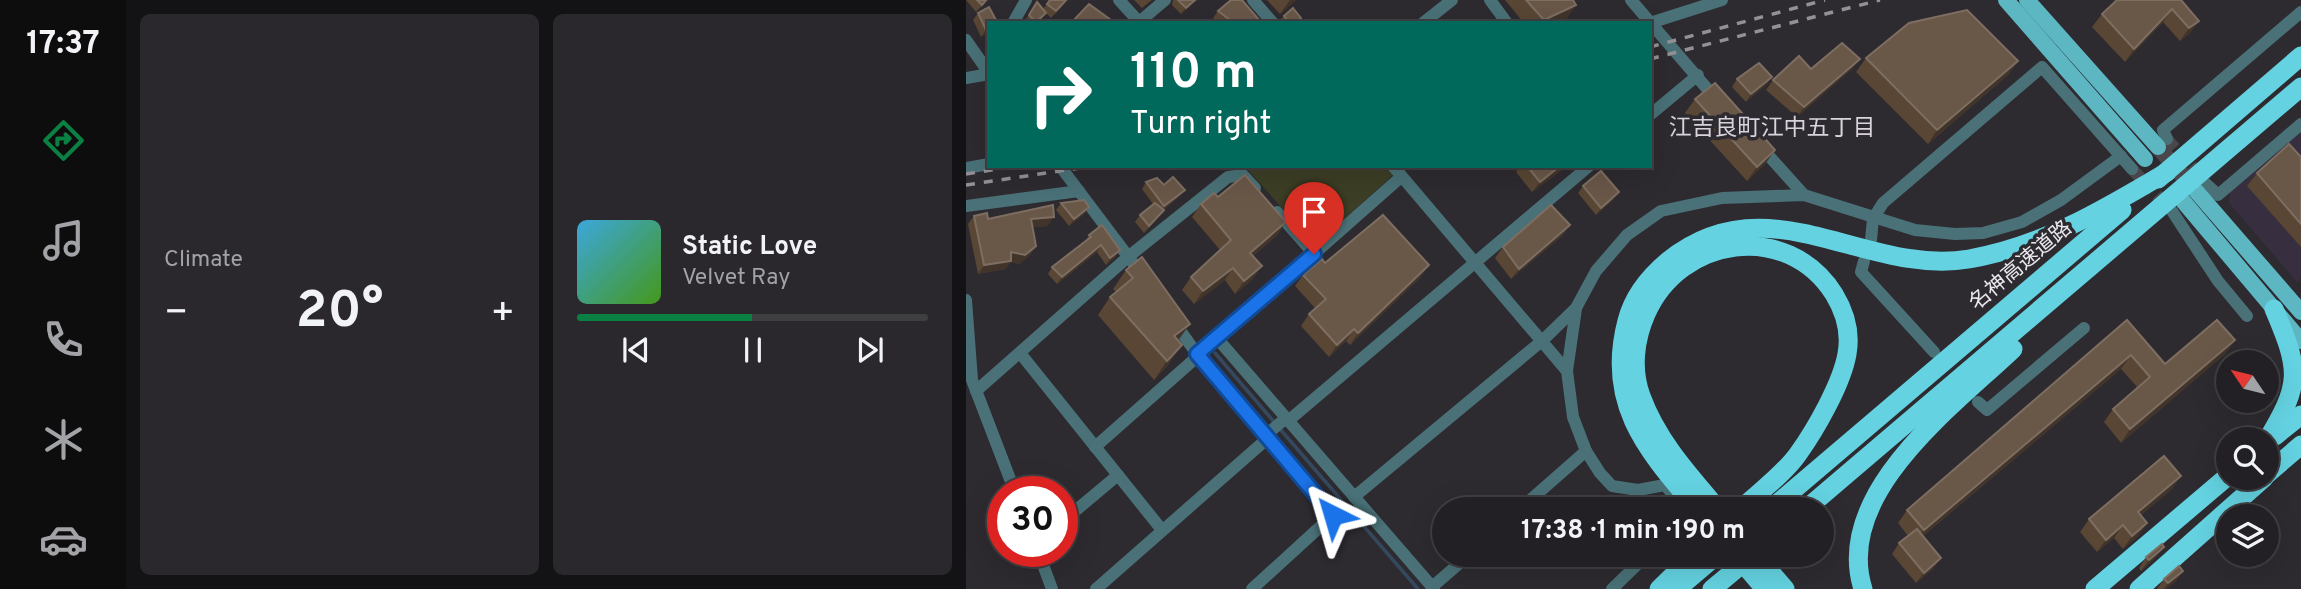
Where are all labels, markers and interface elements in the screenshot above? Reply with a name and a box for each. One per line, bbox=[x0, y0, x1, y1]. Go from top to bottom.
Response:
text: 17:37 bbox=[26, 25, 100, 65]
text: 110 m bbox=[1130, 44, 1257, 106]
icon: right bbox=[1015, 49, 1106, 140]
text: Turn right bbox=[1130, 105, 1272, 145]
district label: 江吉良町江中五丁目 bbox=[1669, 115, 1876, 144]
icon: directions bbox=[39, 116, 88, 165]
pin bbox=[1284, 182, 1344, 254]
icon: arrive bbox=[1295, 193, 1333, 231]
street label: 名神高速道路 bbox=[1964, 215, 2078, 317]
icon: music bbox=[39, 216, 88, 265]
text: Static Love bbox=[682, 231, 817, 264]
text: Climate bbox=[164, 246, 243, 275]
text: Velvet Ray bbox=[682, 264, 790, 293]
text: 20° bbox=[296, 280, 383, 346]
text: − bbox=[164, 290, 189, 339]
text: + bbox=[490, 290, 515, 339]
icon: phone bbox=[39, 315, 88, 364]
icon: previous bbox=[617, 331, 655, 369]
icon: pause bbox=[734, 331, 772, 369]
icon: next bbox=[851, 331, 889, 369]
north arrow bbox=[2216, 350, 2278, 413]
map controls bbox=[2216, 350, 2279, 567]
icon: climate bbox=[39, 415, 88, 464]
button: search bbox=[2216, 427, 2279, 490]
speed limit sign: 30 bbox=[987, 476, 1078, 567]
position arrow bbox=[1296, 478, 1370, 552]
button: layers bbox=[2216, 504, 2279, 567]
icon: car bbox=[39, 515, 88, 564]
text: 17:38 · 1 min · 190 m bbox=[1521, 515, 1745, 548]

